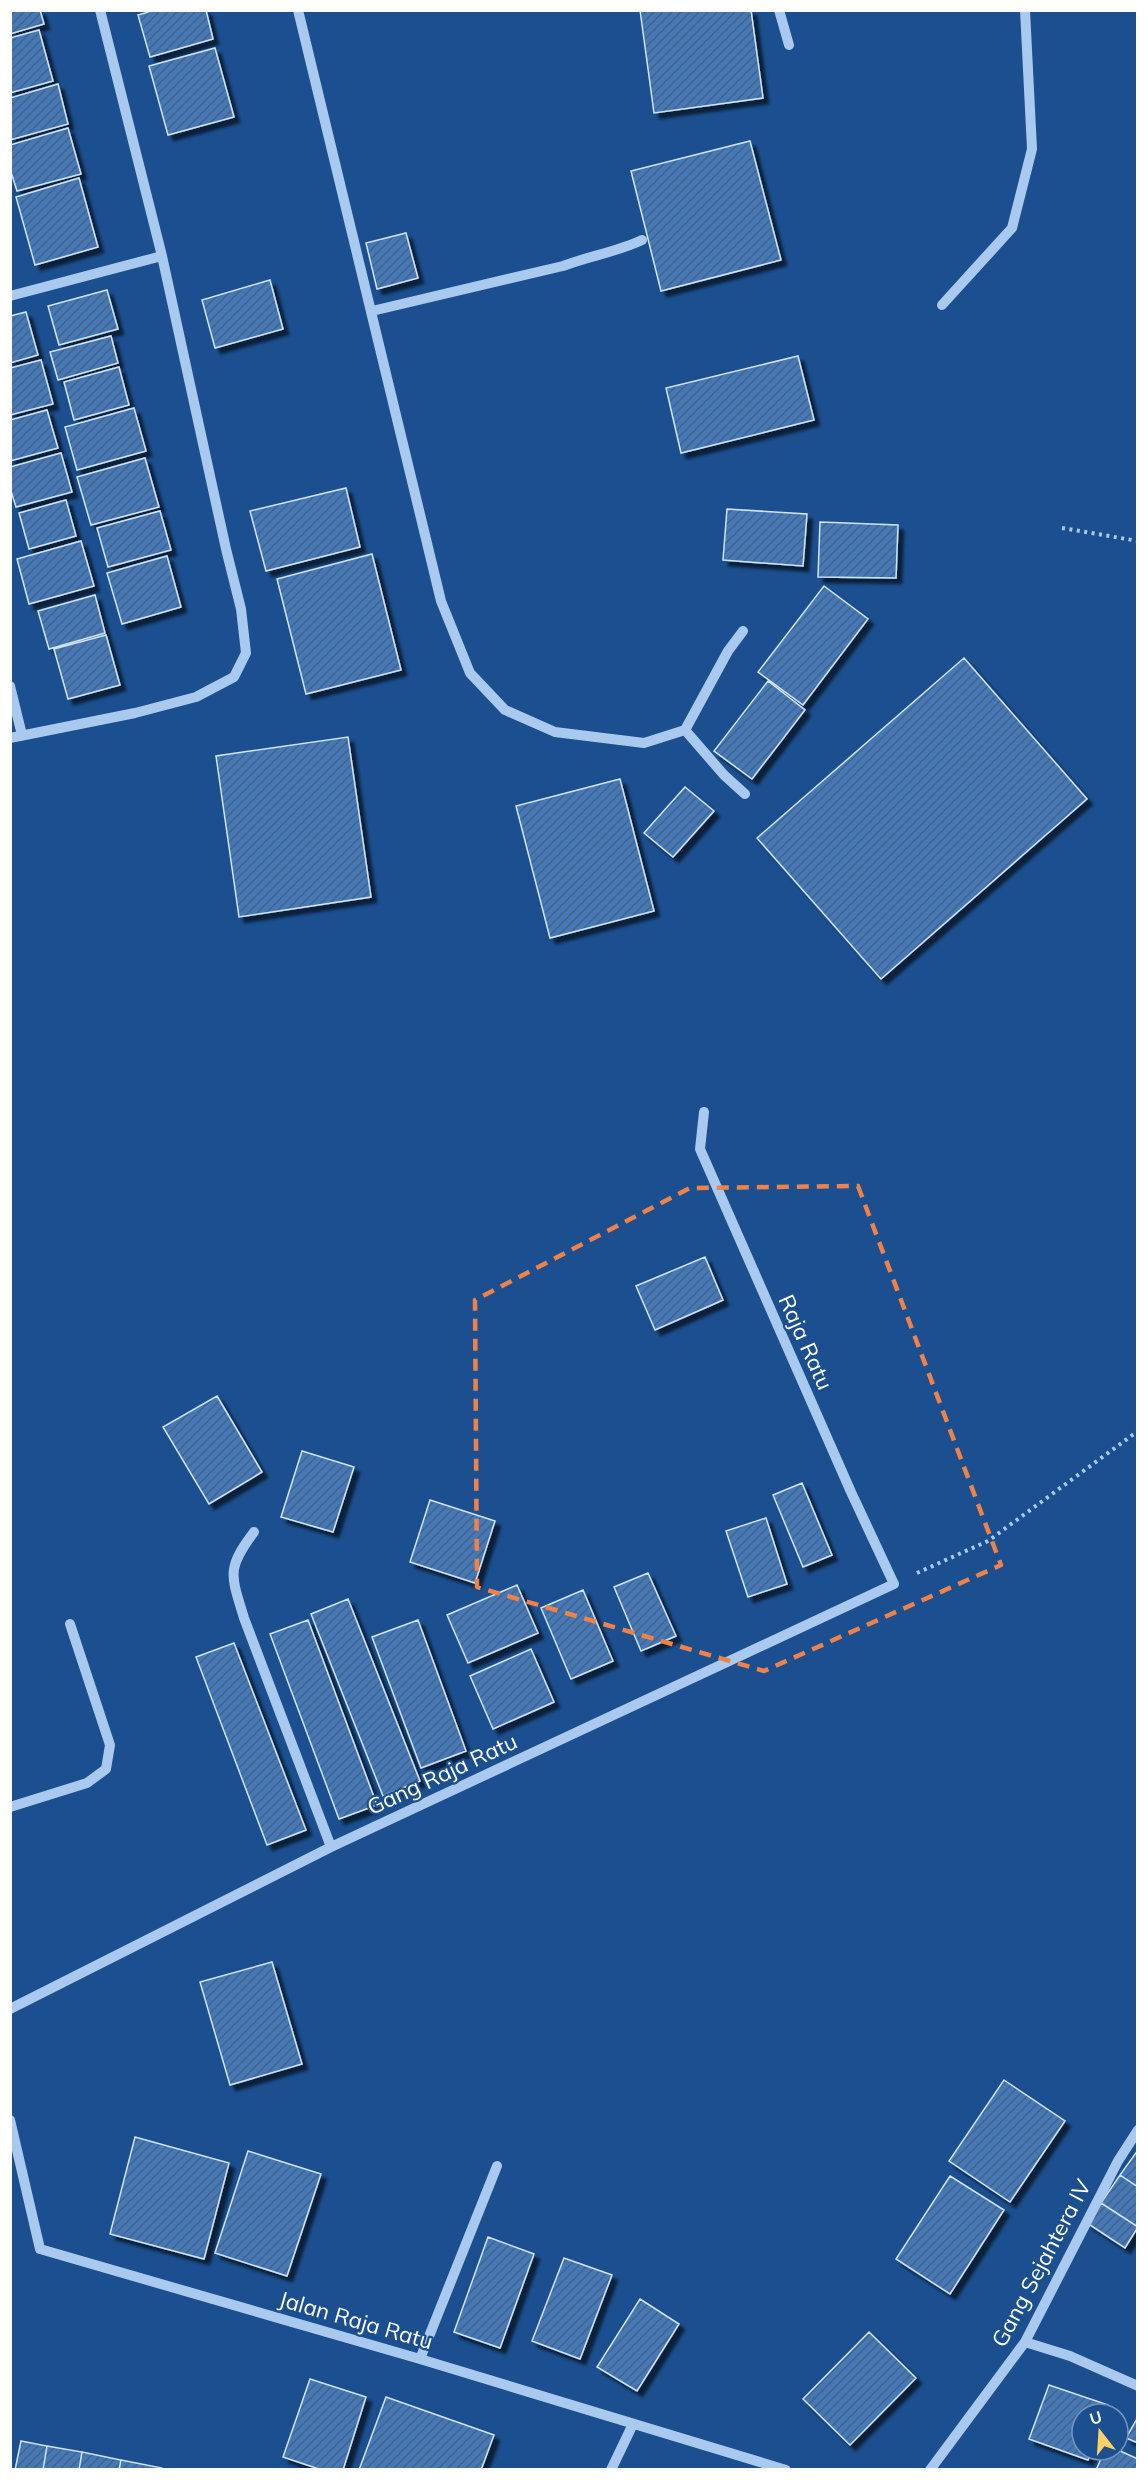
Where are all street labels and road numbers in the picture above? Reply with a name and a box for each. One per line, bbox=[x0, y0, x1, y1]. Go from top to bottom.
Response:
street label: Raja Ratu bbox=[773, 1290, 839, 1394]
street label: Gang Raja Ratu bbox=[362, 1727, 522, 1821]
street label: Gang Sejahtera IV bbox=[985, 2174, 1097, 2352]
street label: Jalan Raja Ratu bbox=[276, 2285, 436, 2355]

